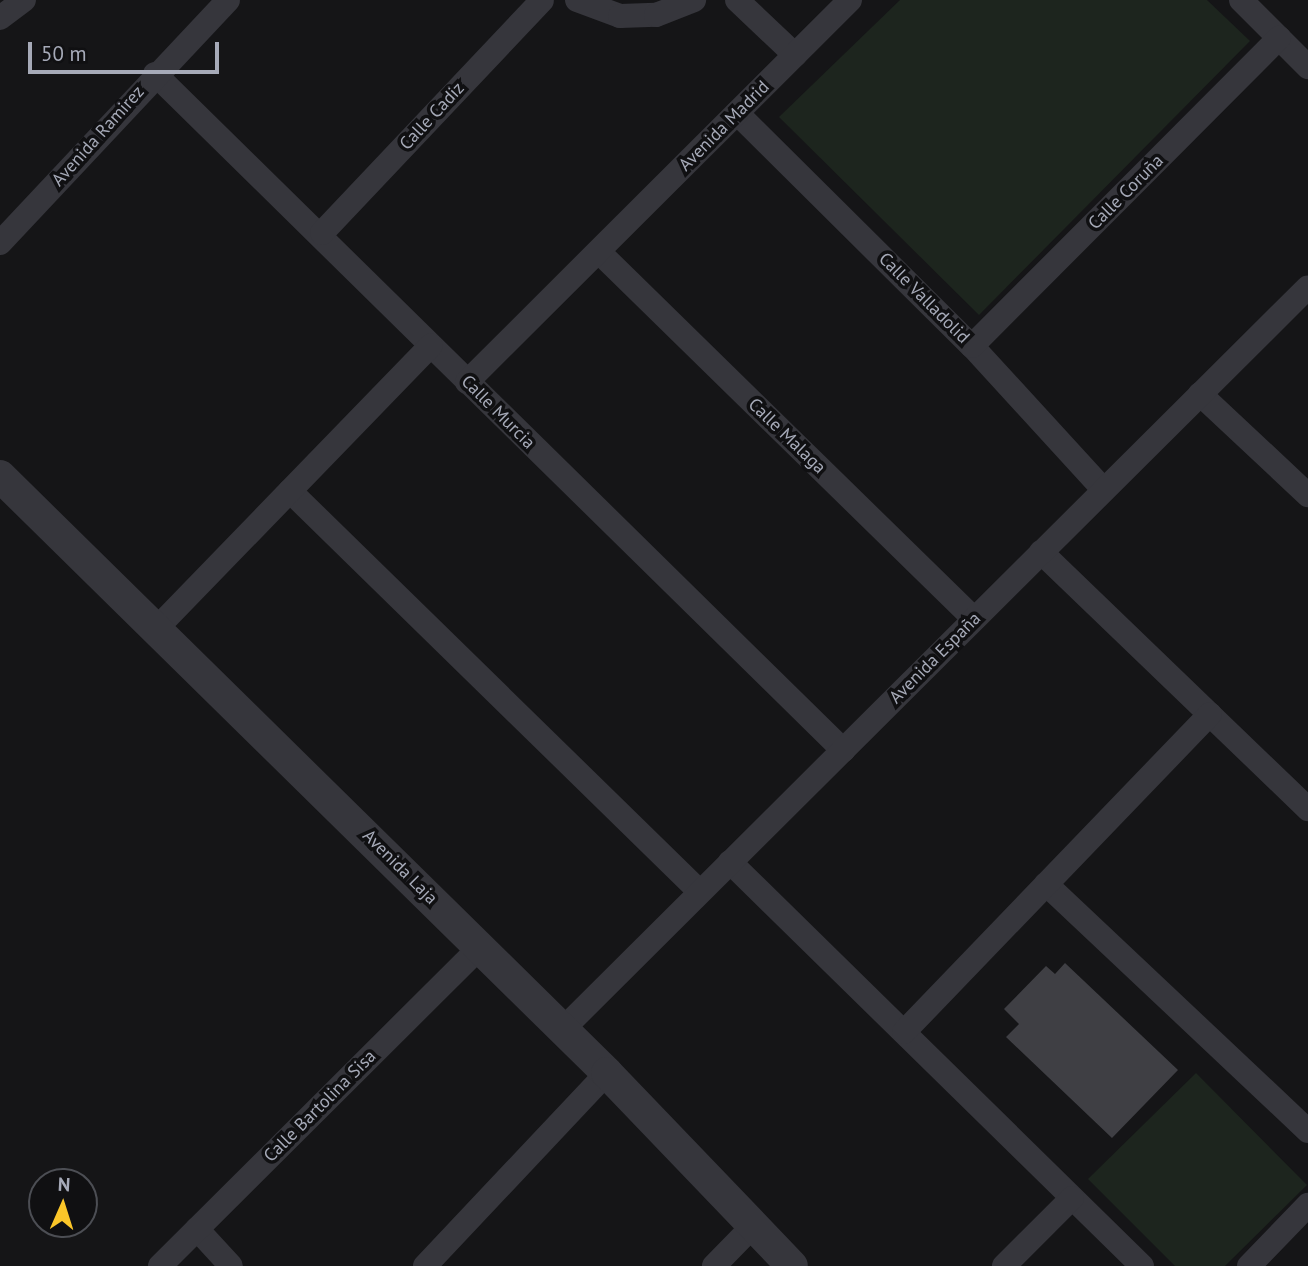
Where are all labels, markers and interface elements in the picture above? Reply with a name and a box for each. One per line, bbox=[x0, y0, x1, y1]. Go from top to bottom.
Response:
scale bar bbox=[32, 28, 222, 72]
text: 50 m bbox=[41, 40, 87, 67]
street label: Avenida Madrid bbox=[674, 76, 774, 176]
street label: Calle Cadiz bbox=[395, 78, 469, 154]
street label: Avenida Ramirez bbox=[47, 81, 149, 191]
street label: Calle Coruña bbox=[1084, 150, 1168, 234]
street label: Calle Valladolid bbox=[874, 248, 974, 348]
street label: Calle Murcia bbox=[457, 371, 539, 453]
street label: Calle Malaga bbox=[744, 394, 830, 478]
street label: Avenida España bbox=[885, 608, 985, 708]
street label: Avenida Laja bbox=[358, 825, 442, 909]
street label: Calle Bartolina Sisa bbox=[259, 1045, 381, 1167]
north arrow bbox=[28, 1168, 98, 1238]
text: N bbox=[57, 1172, 71, 1196]

